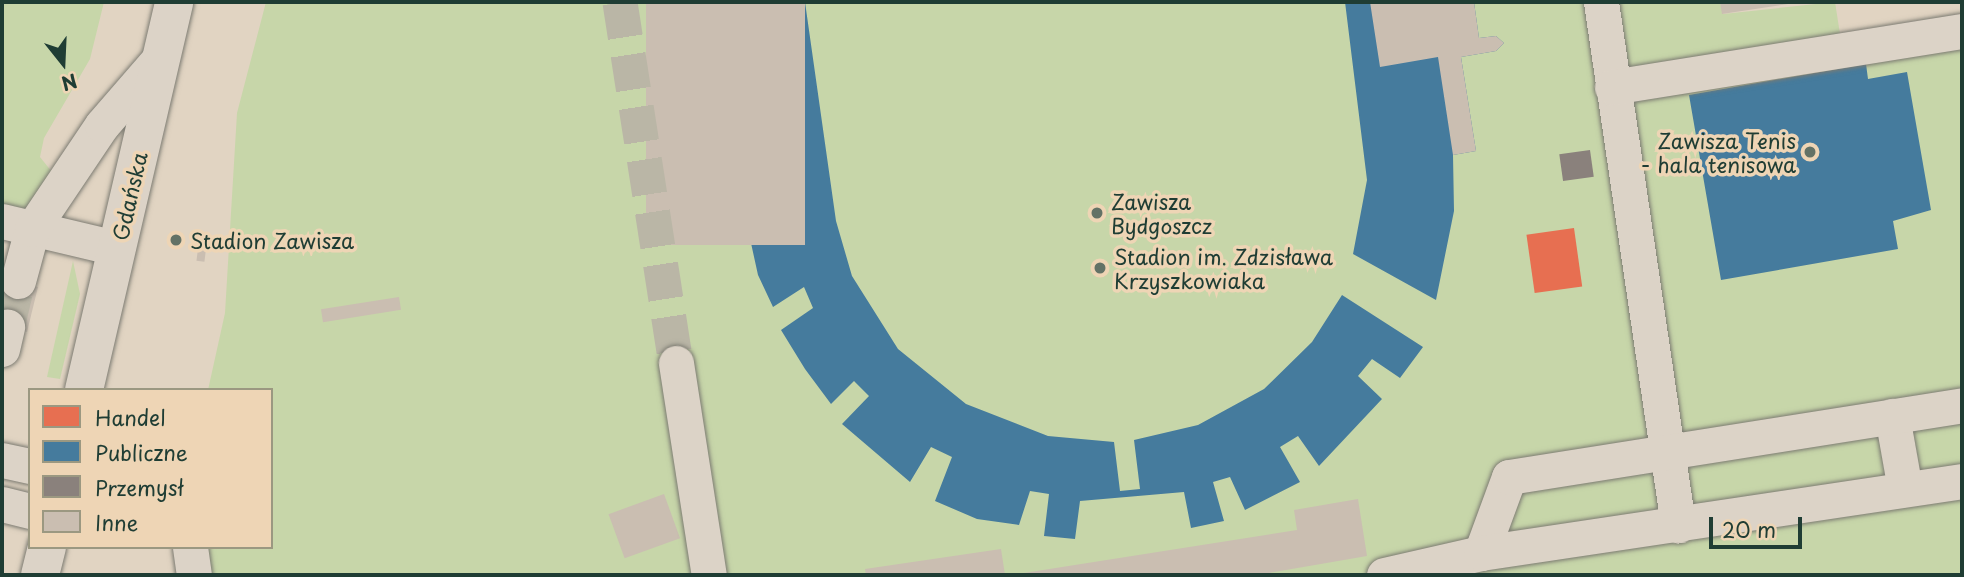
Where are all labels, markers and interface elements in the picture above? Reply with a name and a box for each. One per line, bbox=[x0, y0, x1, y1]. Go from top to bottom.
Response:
north arrow bbox=[28, 28, 98, 98]
text: N bbox=[58, 67, 81, 99]
place label: Zawisza Tenis - hala tenisowa bbox=[1639, 127, 1796, 177]
marker: Zawisza Tenis - hala tenisowa bbox=[1802, 144, 1818, 160]
street label: Gdańska bbox=[107, 149, 151, 243]
place label: Zawisza Bydgoszcz bbox=[1111, 188, 1212, 238]
marker: Zawisza Bydgoszcz bbox=[1089, 205, 1105, 221]
place label: Stadion Zawisza bbox=[190, 227, 353, 253]
marker: Stadion Zawisza bbox=[168, 232, 184, 248]
place label: Stadion im. Zdzisława Krzyszkowiaka bbox=[1114, 243, 1333, 293]
marker: Stadion im. Zdzisława Krzyszkowiaka bbox=[1092, 260, 1108, 276]
legend bbox=[28, 388, 273, 549]
text: Handel bbox=[95, 401, 166, 433]
text: Publiczne bbox=[95, 436, 188, 468]
text: Przemysł bbox=[95, 471, 184, 503]
scale bar bbox=[1712, 504, 1805, 548]
text: Inne bbox=[95, 506, 138, 538]
text: 20 m bbox=[1722, 513, 1776, 545]

